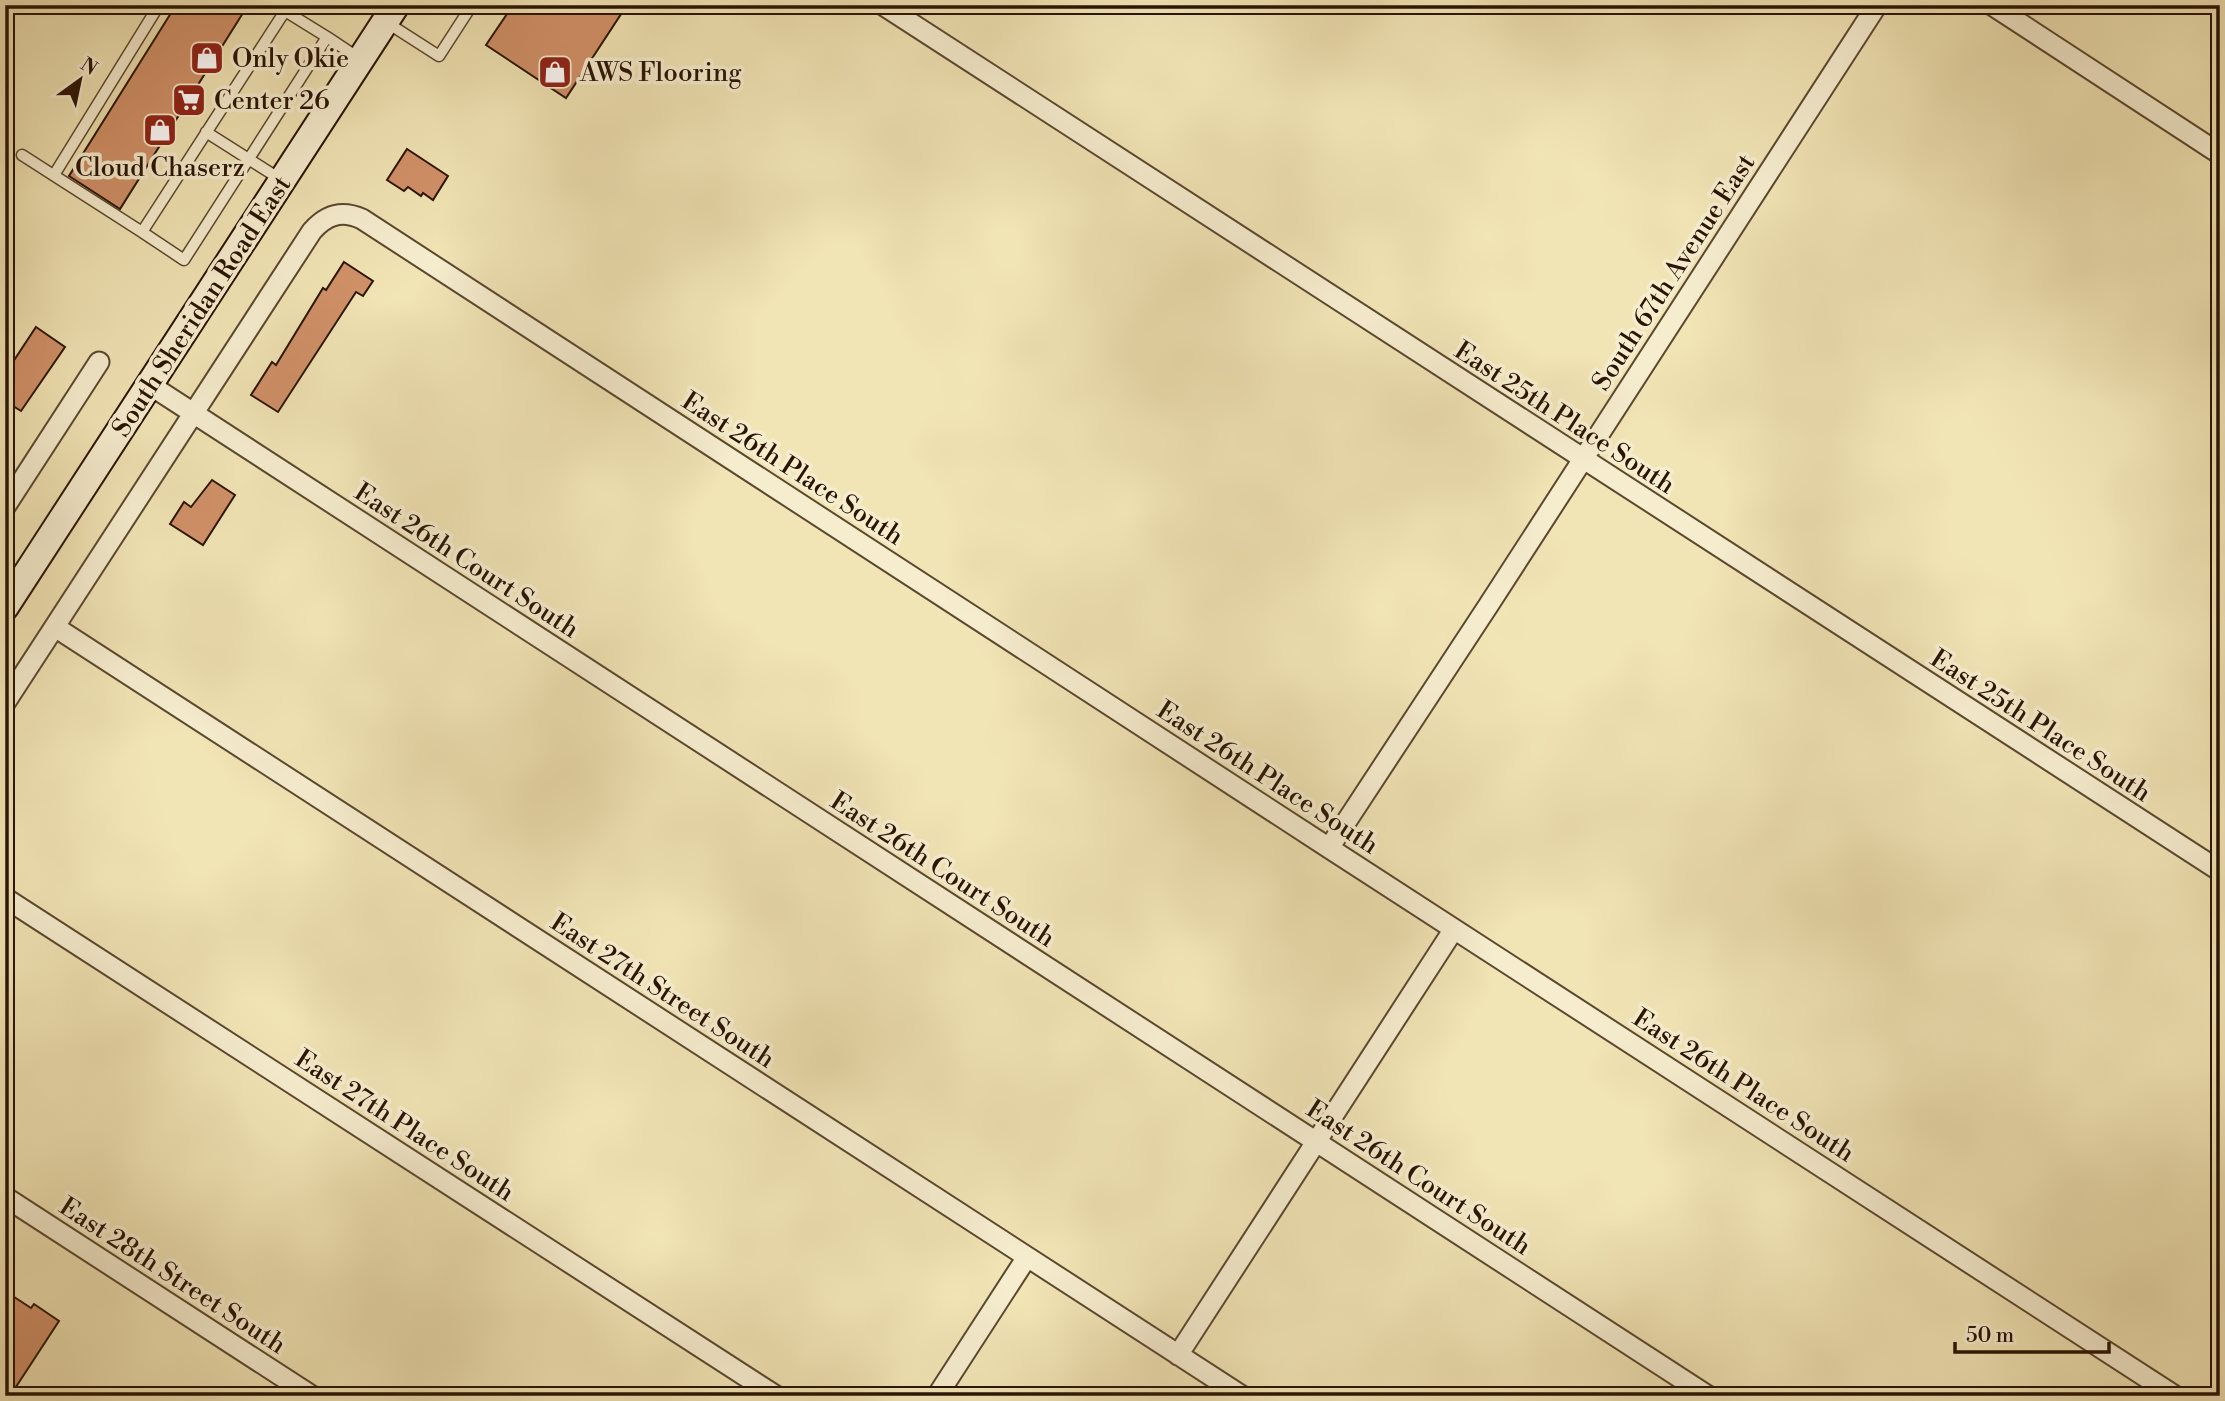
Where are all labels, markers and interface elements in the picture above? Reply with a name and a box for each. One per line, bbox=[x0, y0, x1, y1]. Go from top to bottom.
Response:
shop icon: Only Okie bbox=[188, 39, 226, 77]
place label: Only Okie bbox=[232, 43, 349, 75]
north arrow bbox=[46, 46, 116, 116]
text: N bbox=[76, 52, 102, 81]
shop icon: AWS Flooring bbox=[536, 53, 574, 91]
place label: AWS Flooring bbox=[579, 57, 742, 89]
supermarket icon: Center 26 bbox=[170, 81, 208, 119]
place label: Center 26 bbox=[214, 85, 330, 117]
shop icon: Cloud Chaserz bbox=[141, 111, 179, 149]
street label: South 67th Avenue East bbox=[1585, 148, 1762, 397]
place label: Cloud Chaserz bbox=[75, 152, 245, 184]
street label: South Sheridan Road East bbox=[105, 170, 298, 443]
street label: East 25th Place South bbox=[1448, 335, 1681, 501]
street label: East 26th Place South bbox=[676, 385, 909, 552]
street label: East 26th Court South bbox=[348, 476, 585, 645]
street label: East 25th Place South bbox=[1924, 643, 2157, 809]
street label: East 26th Place South bbox=[1151, 694, 1384, 861]
street label: East 26th Court South bbox=[824, 785, 1061, 954]
street label: East 27th Street South bbox=[544, 906, 781, 1075]
street label: East 26th Place South bbox=[1627, 1002, 1860, 1169]
street label: East 27th Place South bbox=[289, 1043, 520, 1209]
street label: East 26th Court South bbox=[1300, 1093, 1537, 1262]
street label: East 28th Street South bbox=[53, 1191, 292, 1361]
scale bar bbox=[1955, 1310, 2110, 1354]
text: 50 m bbox=[1966, 1323, 2014, 1349]

